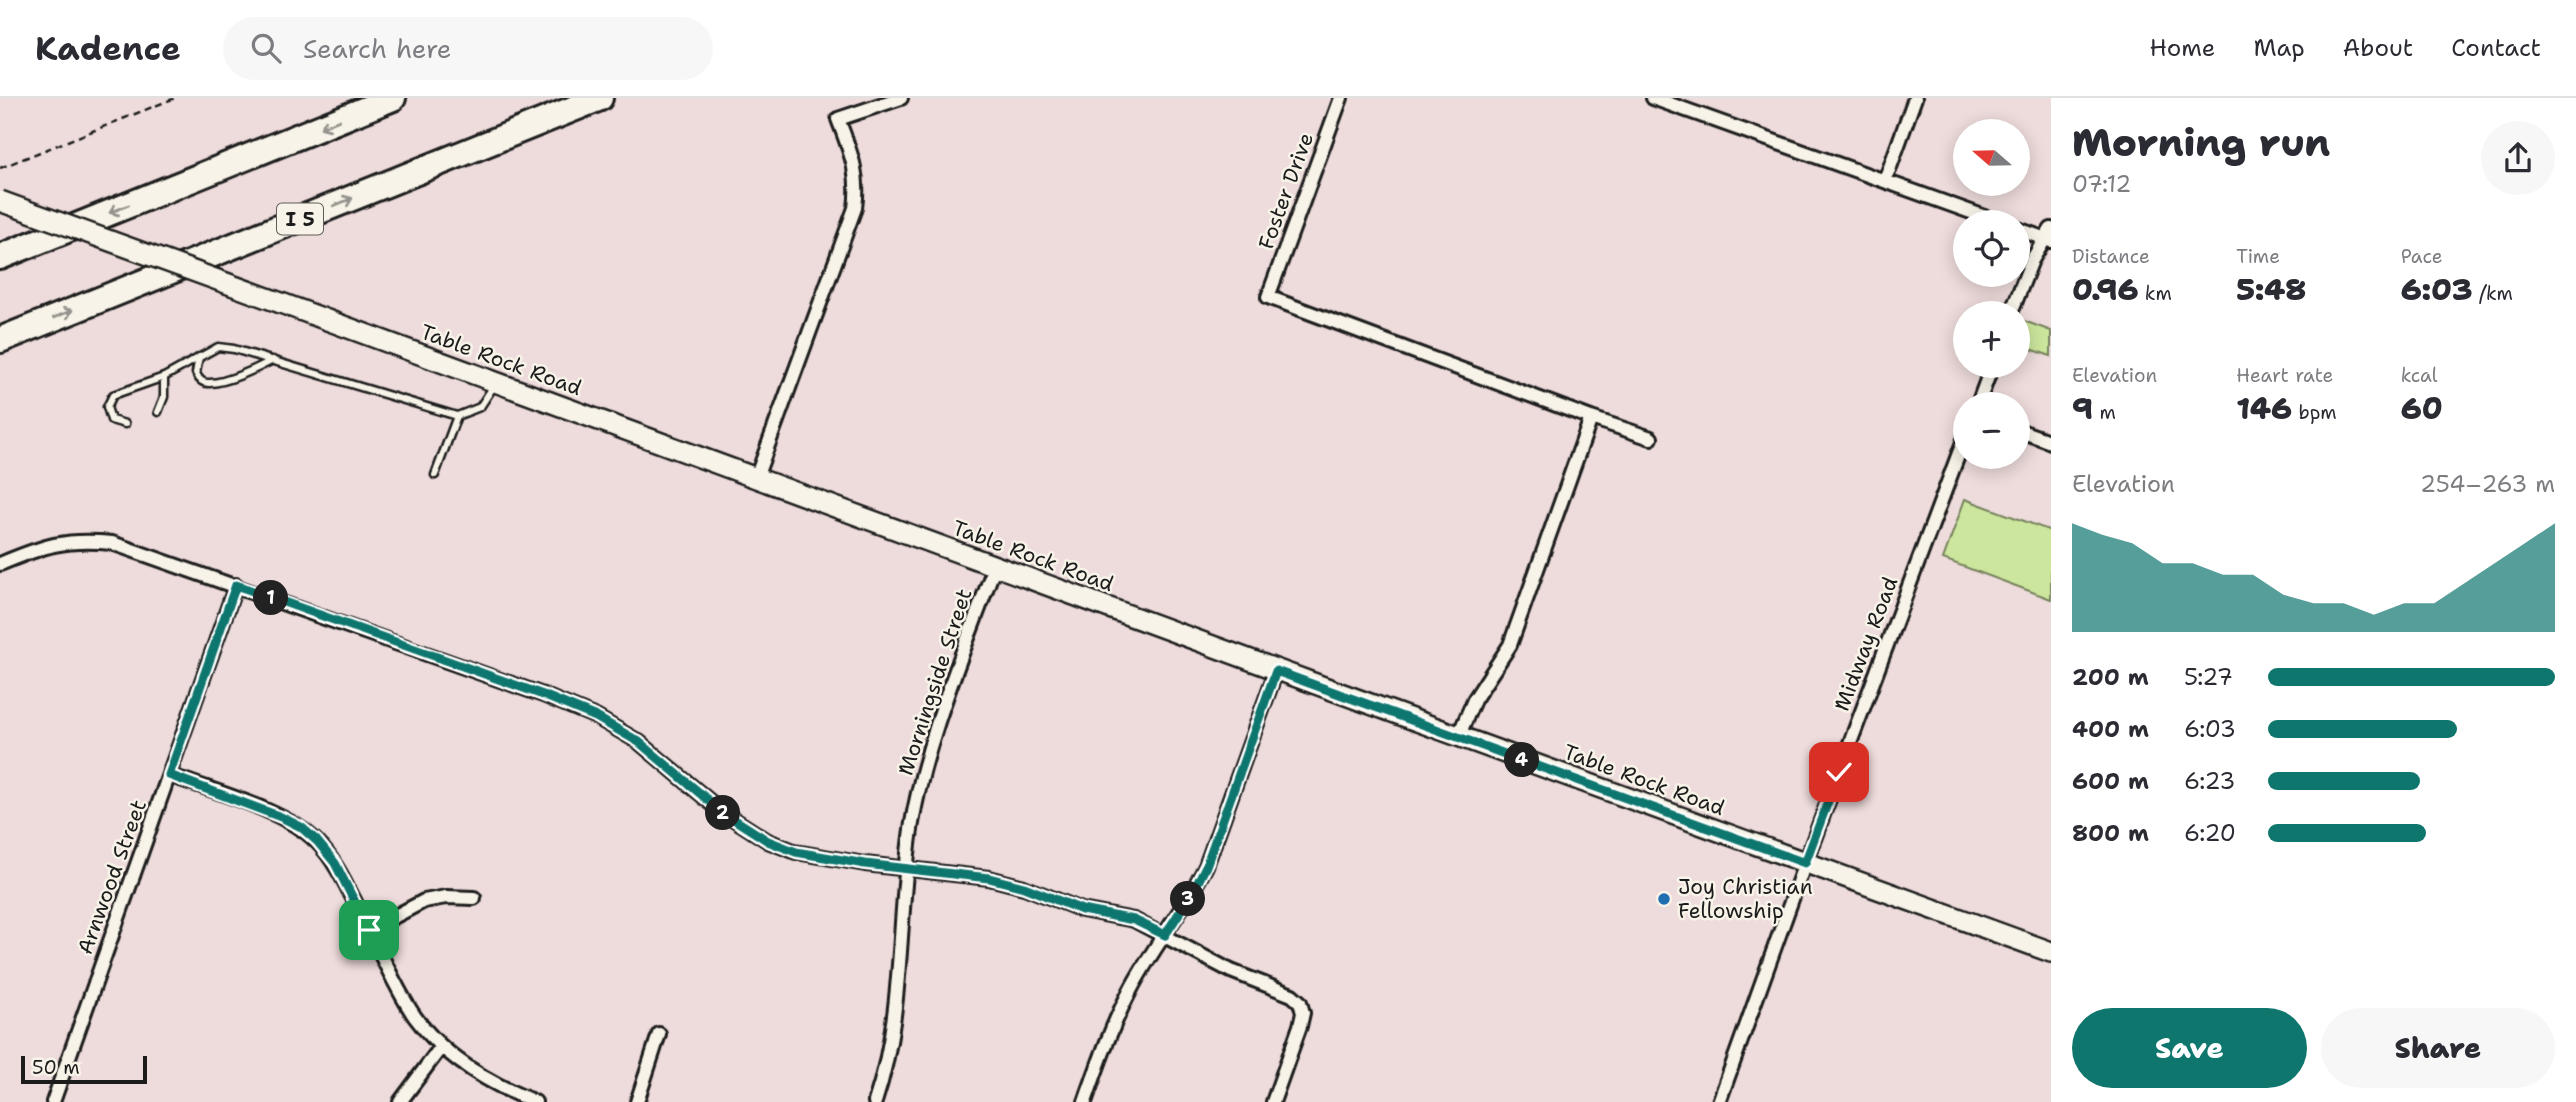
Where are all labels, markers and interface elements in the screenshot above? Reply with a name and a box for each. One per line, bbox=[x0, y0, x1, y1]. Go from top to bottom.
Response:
search box bbox=[223, 17, 713, 80]
text: Kadence bbox=[35, 26, 181, 71]
icon: search bbox=[247, 29, 285, 67]
text: Search here bbox=[303, 31, 451, 66]
text: Home bbox=[2149, 32, 2215, 64]
text: Map bbox=[2253, 32, 2305, 64]
text: About bbox=[2343, 32, 2413, 64]
text: Contact bbox=[2451, 32, 2541, 64]
text: Morning run bbox=[2072, 117, 2330, 168]
one-way arrow bbox=[319, 118, 341, 131]
north arrow bbox=[1953, 119, 2030, 196]
map controls bbox=[1953, 119, 2030, 469]
button: share bbox=[2481, 121, 2555, 195]
street label: Foster Drive bbox=[1252, 129, 1320, 253]
text: 07:12 bbox=[2072, 169, 2131, 199]
one-way arrow bbox=[331, 195, 353, 208]
road number: I 5 bbox=[277, 203, 323, 234]
one-way arrow bbox=[109, 204, 130, 217]
button: locate bbox=[1953, 210, 2030, 287]
text: Distance bbox=[2072, 244, 2150, 269]
text: Time bbox=[2236, 244, 2280, 269]
text: Pace bbox=[2401, 244, 2442, 269]
text: 0.96 bbox=[2072, 269, 2138, 310]
text: 5:48 bbox=[2236, 269, 2306, 310]
text: 6:03 bbox=[2401, 269, 2473, 310]
text: km bbox=[2138, 281, 2172, 306]
text: /km bbox=[2473, 281, 2513, 306]
button: + bbox=[1953, 301, 2030, 378]
one-way arrow bbox=[52, 307, 74, 320]
street label: Table Rock Road bbox=[416, 318, 586, 402]
text: Elevation bbox=[2072, 363, 2157, 388]
text: Heart rate bbox=[2236, 363, 2333, 388]
text: kcal bbox=[2401, 363, 2438, 388]
text: 9 bbox=[2072, 388, 2093, 429]
text: 146 bbox=[2236, 388, 2292, 429]
text: 60 bbox=[2401, 388, 2443, 429]
button: − bbox=[1953, 392, 2030, 469]
text: m bbox=[2093, 400, 2116, 425]
text: bpm bbox=[2292, 400, 2337, 425]
text: Elevation bbox=[2072, 469, 2175, 499]
text: 254–263 m bbox=[2420, 469, 2555, 499]
street label: Table Rock Road bbox=[948, 514, 1118, 598]
street label: Midway Road bbox=[1828, 573, 1904, 715]
pin: 1 bbox=[254, 580, 288, 616]
text: 1 bbox=[266, 585, 275, 610]
street label: Morningside Street bbox=[892, 585, 978, 779]
text: 200 m bbox=[2072, 662, 2149, 692]
text: 5:27 bbox=[2184, 662, 2233, 692]
text: 400 m bbox=[2072, 714, 2149, 744]
text: 6:03 bbox=[2184, 714, 2236, 744]
street label: Table Rock Road bbox=[1559, 738, 1729, 822]
pin: 4 bbox=[1504, 742, 1540, 778]
pin bbox=[1809, 742, 1869, 802]
text: 4 bbox=[1515, 747, 1528, 772]
icon: check bbox=[1820, 753, 1858, 791]
text: 600 m bbox=[2072, 766, 2149, 796]
text: 6:23 bbox=[2184, 766, 2235, 796]
street label: Arnwood Street bbox=[71, 796, 153, 958]
pin: 2 bbox=[706, 796, 740, 830]
text: 2 bbox=[716, 800, 729, 825]
text: 800 m bbox=[2072, 818, 2149, 848]
text: 6:20 bbox=[2184, 818, 2236, 848]
place label: Joy Christian Fellowship bbox=[1678, 873, 1813, 925]
pin: 3 bbox=[1170, 882, 1206, 916]
text: 3 bbox=[1181, 886, 1194, 911]
marker: Joy Christian Fellowship bbox=[1656, 891, 1672, 907]
pin bbox=[339, 900, 399, 960]
icon: arrive bbox=[350, 911, 388, 949]
button: Save bbox=[2072, 1008, 2307, 1088]
button: Share bbox=[2321, 1008, 2555, 1088]
scale bar bbox=[21, 1053, 147, 1085]
text: 50 m bbox=[32, 1055, 80, 1080]

